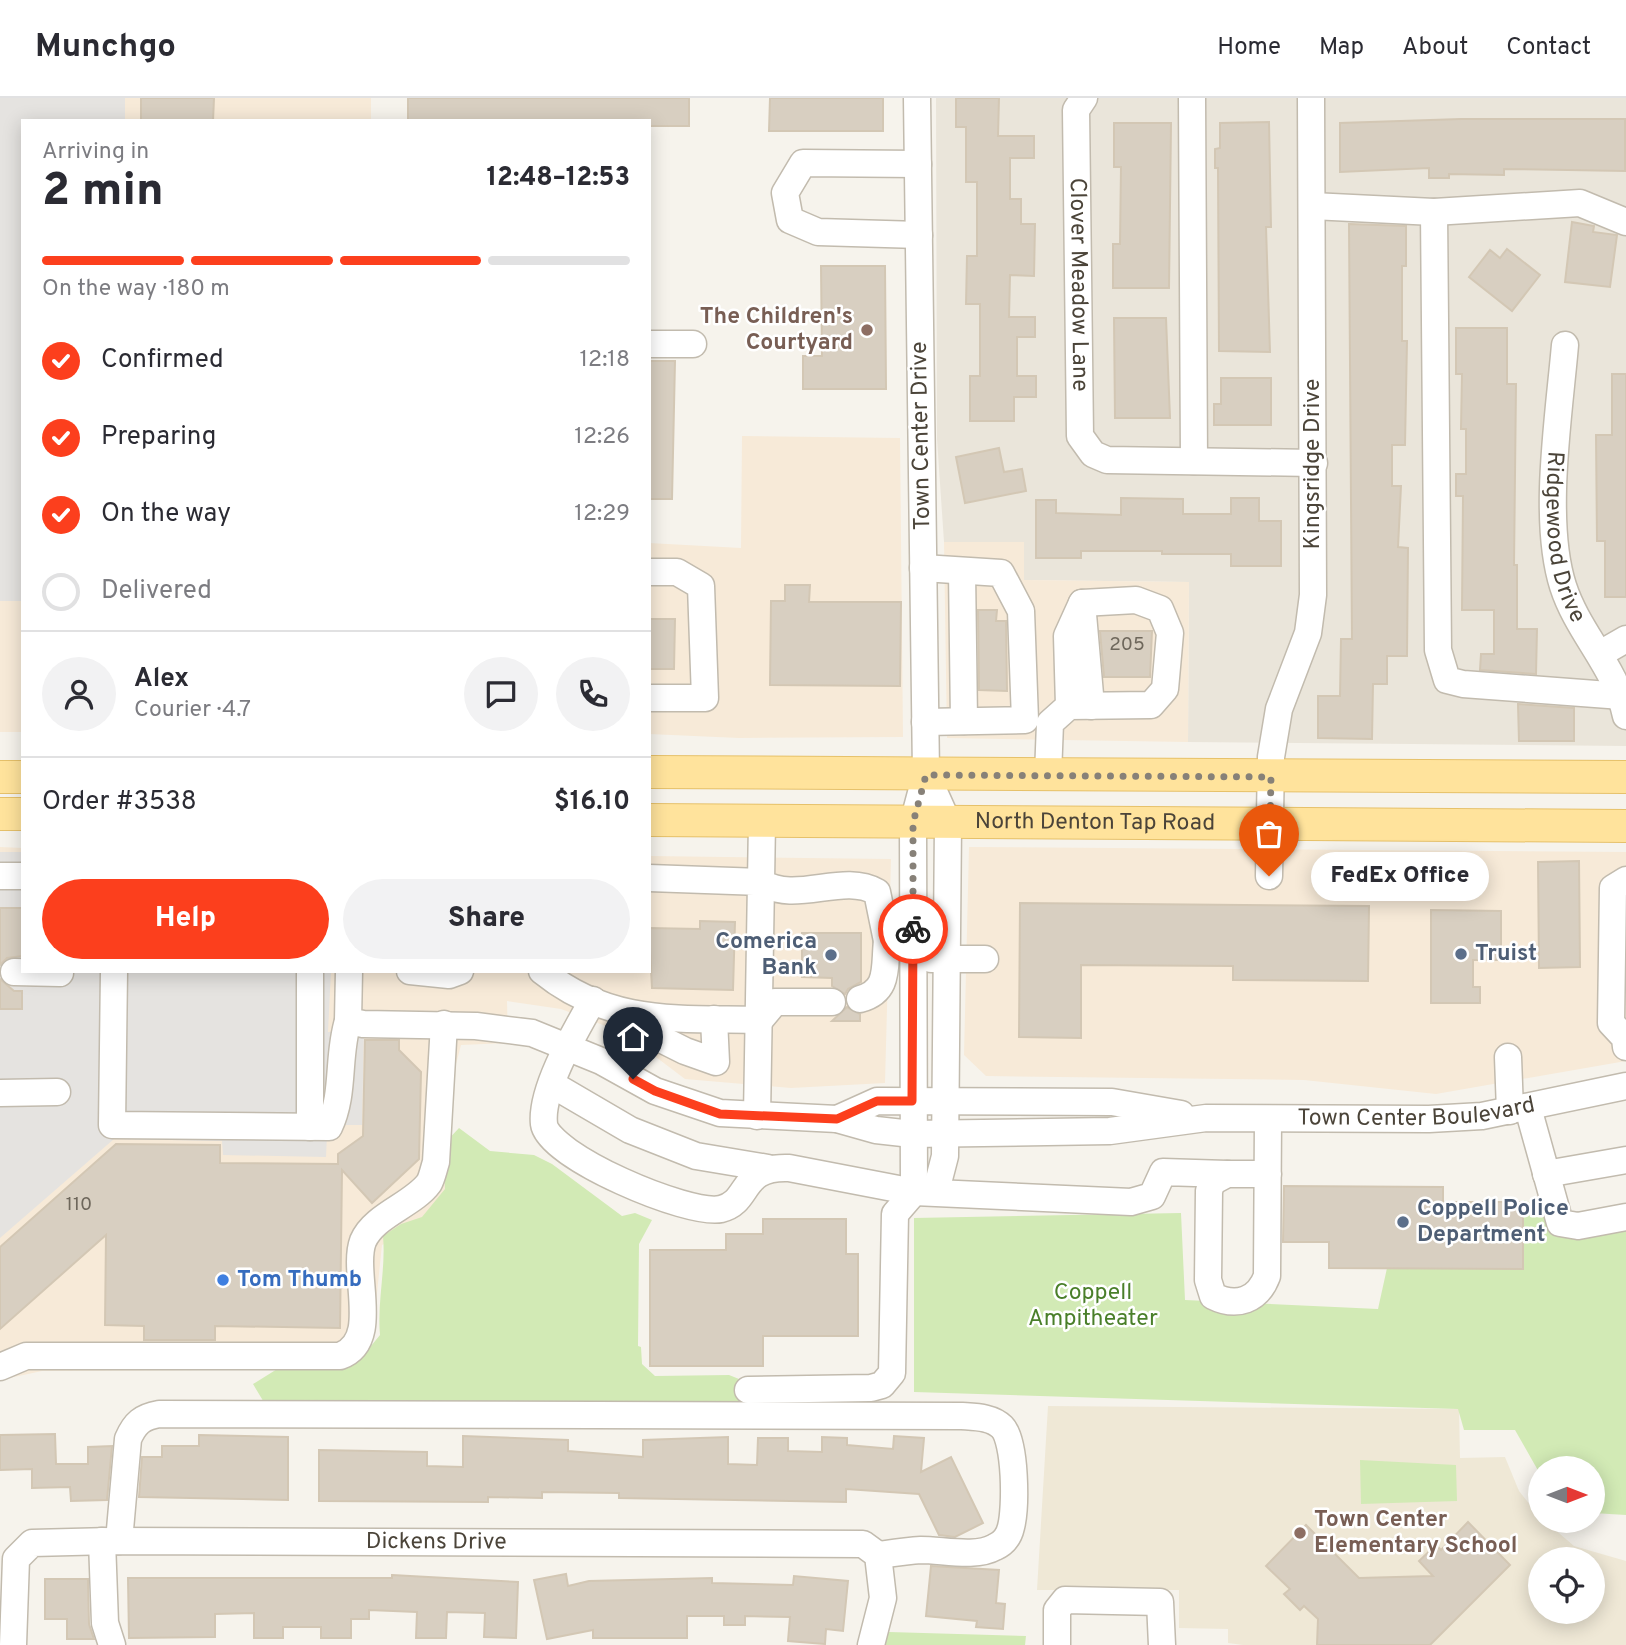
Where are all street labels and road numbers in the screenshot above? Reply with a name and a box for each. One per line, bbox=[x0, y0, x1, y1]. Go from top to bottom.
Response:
street label: Clover Meadow Lane bbox=[1062, 177, 1094, 392]
street label: Town Center Drive bbox=[906, 341, 938, 531]
street label: Kingsridge Drive bbox=[1299, 379, 1328, 549]
street label: Ridgewood Drive bbox=[1538, 450, 1592, 628]
street label: North Denton Tap Road bbox=[975, 808, 1215, 838]
street label: Town Center Boulevard bbox=[1297, 1091, 1538, 1134]
street label: Dickens Drive bbox=[366, 1528, 507, 1557]

